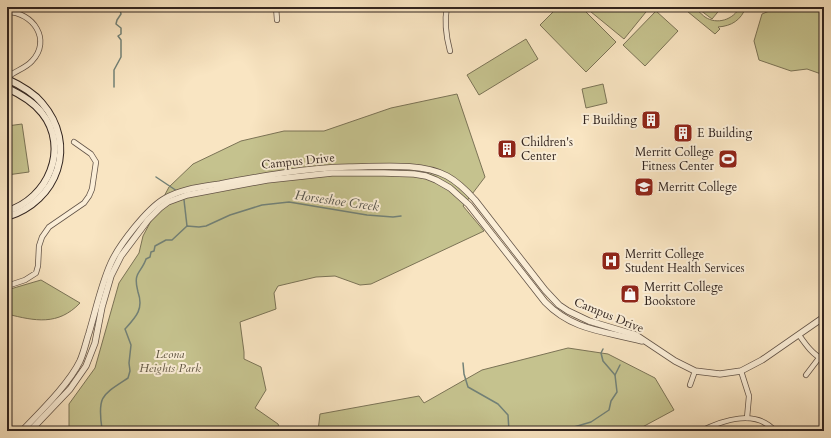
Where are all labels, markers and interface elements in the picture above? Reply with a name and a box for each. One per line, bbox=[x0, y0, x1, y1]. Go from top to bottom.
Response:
building icon: F Building bbox=[640, 109, 662, 131]
place label: F Building bbox=[582, 112, 637, 128]
building icon: E Building bbox=[672, 122, 694, 144]
place label: E Building bbox=[697, 125, 752, 141]
place label: Children's Center bbox=[521, 134, 573, 164]
building icon: Children's Center bbox=[496, 138, 518, 160]
place label: Merritt College Fitness Center bbox=[635, 144, 715, 174]
sports icon: Merritt College Fitness Center bbox=[717, 148, 739, 170]
street label: Campus Drive bbox=[260, 149, 336, 173]
school or university icon: Merritt College bbox=[633, 176, 655, 198]
place label: Merritt College bbox=[658, 179, 737, 195]
water label: Horseshoe Creek bbox=[293, 186, 381, 216]
place label: Merritt College Student Health Services bbox=[625, 246, 745, 276]
hospital icon: Merritt College Student Health Services bbox=[600, 250, 622, 272]
place label: Merritt College Bookstore bbox=[644, 279, 723, 309]
shop icon: Merritt College Bookstore bbox=[619, 283, 641, 305]
street label: Campus Drive bbox=[572, 294, 646, 336]
park label: Leona Heights Park bbox=[139, 346, 201, 376]

